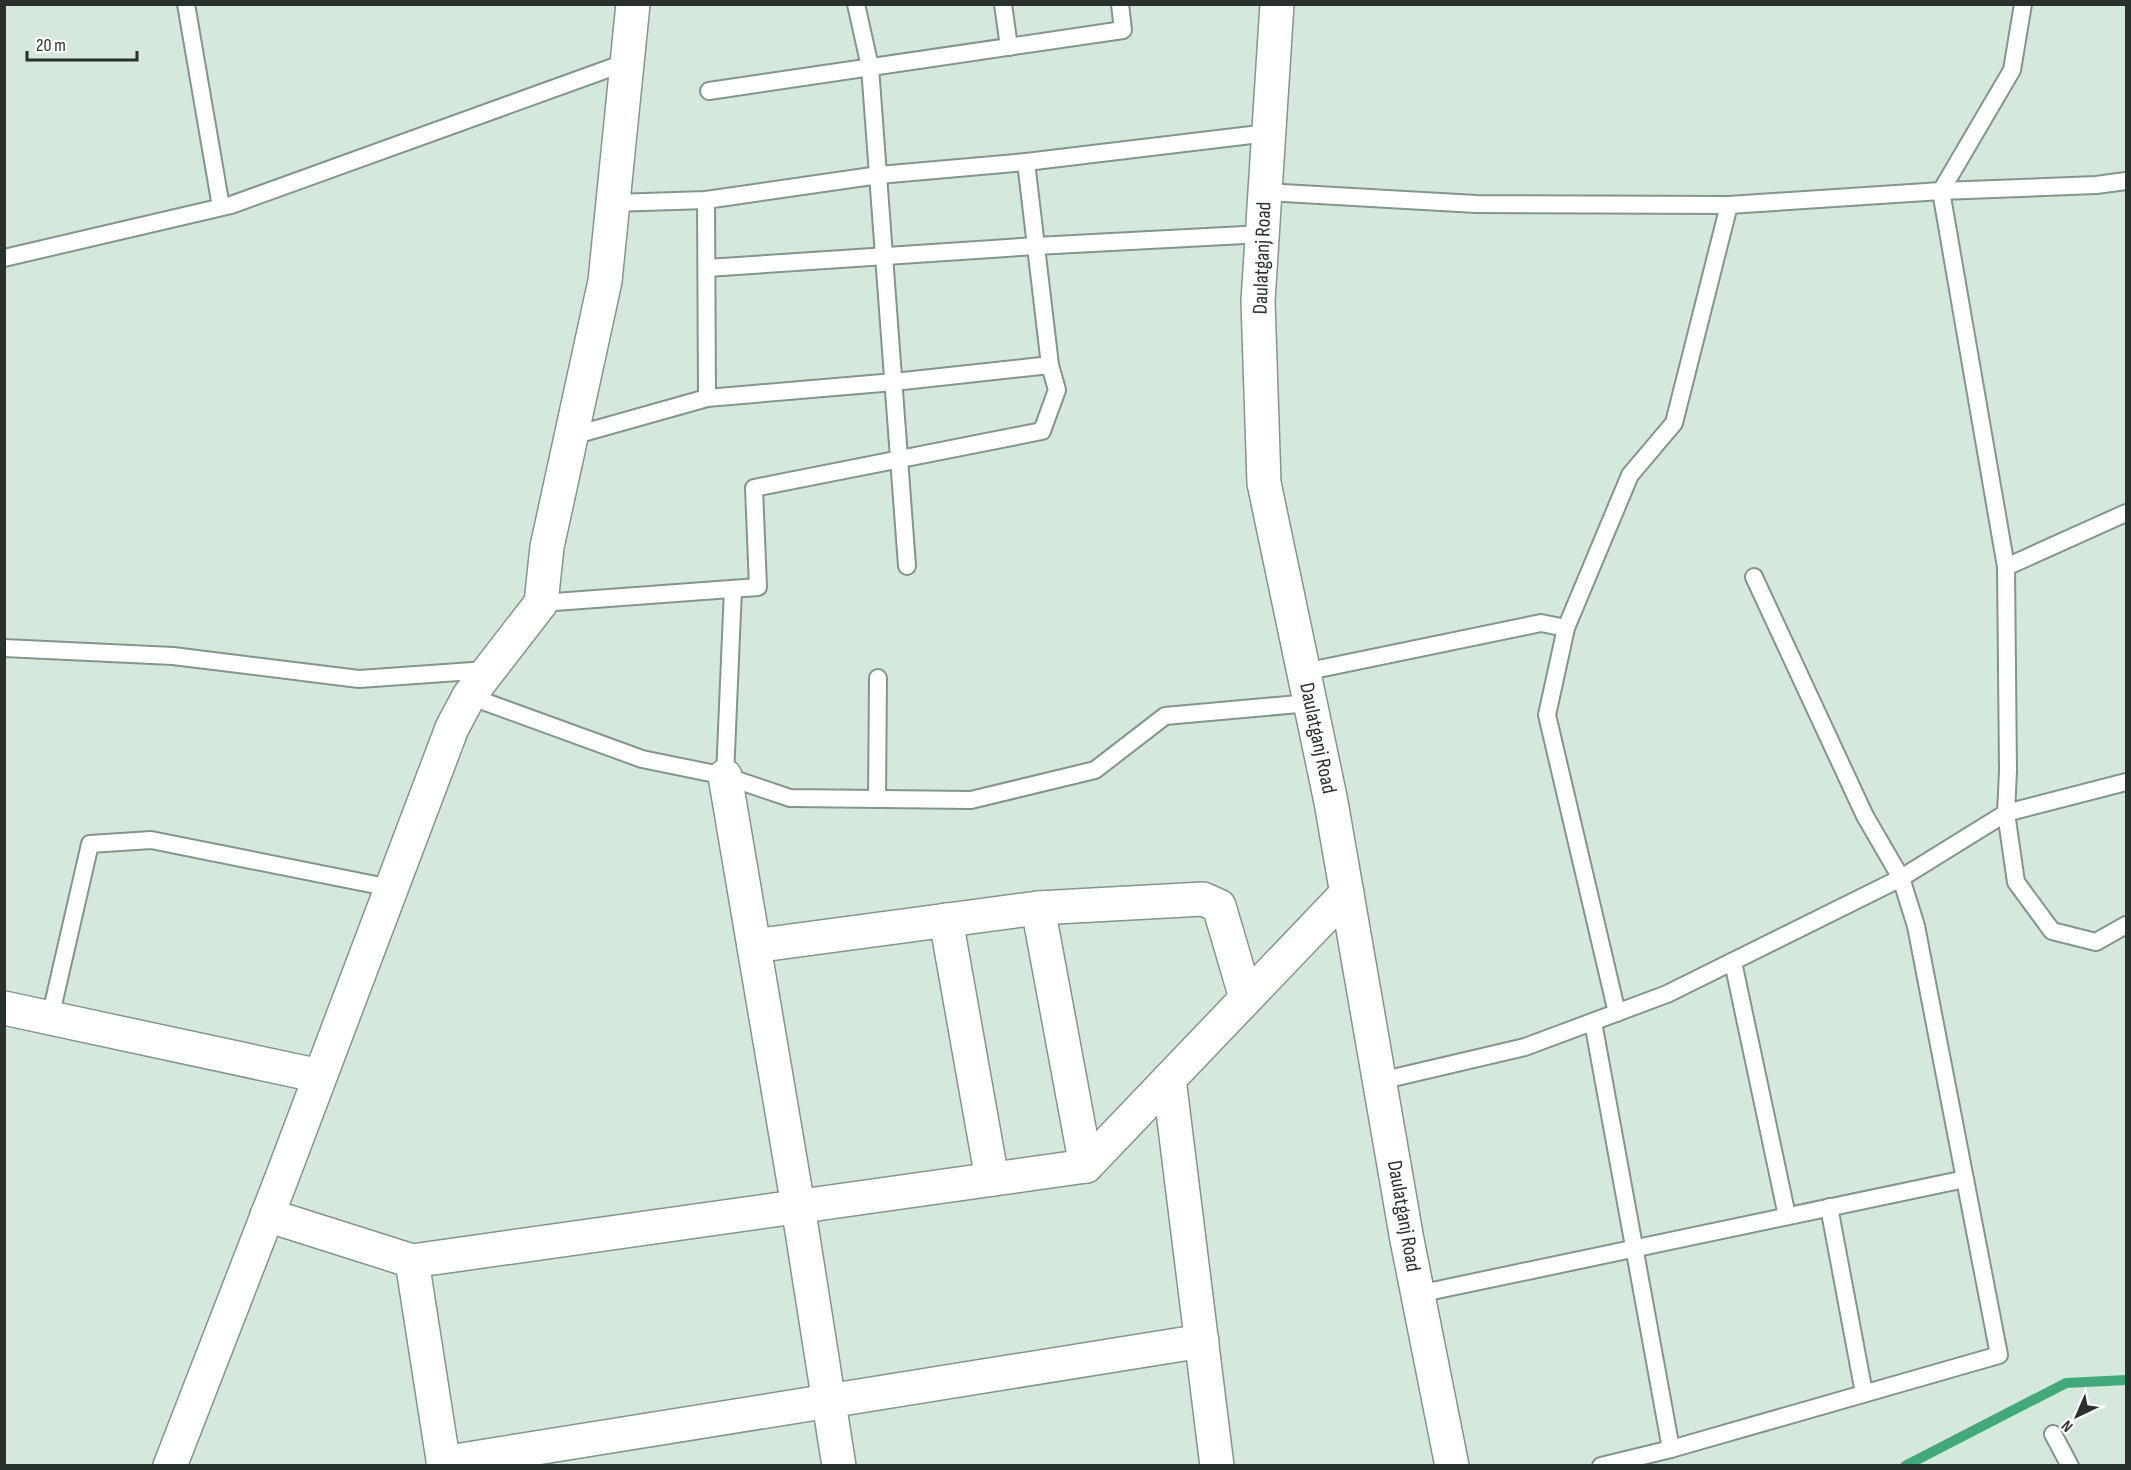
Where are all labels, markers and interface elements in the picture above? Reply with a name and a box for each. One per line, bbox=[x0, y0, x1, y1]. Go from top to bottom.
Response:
scale bar bbox=[27, 24, 136, 62]
text: 20 m bbox=[36, 35, 66, 56]
street label: Daulatganj Road bbox=[1248, 201, 1276, 315]
street label: Daulatganj Road bbox=[1294, 680, 1342, 796]
street label: Daulatganj Road bbox=[1382, 1158, 1426, 1274]
north arrow bbox=[2047, 1386, 2107, 1446]
text: N bbox=[2058, 1416, 2077, 1436]

